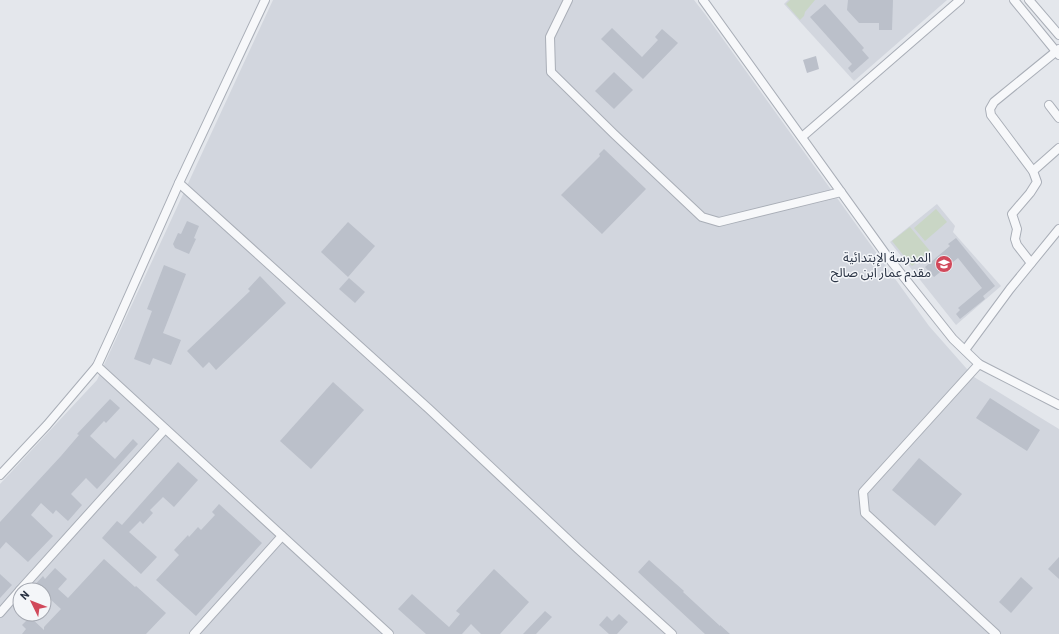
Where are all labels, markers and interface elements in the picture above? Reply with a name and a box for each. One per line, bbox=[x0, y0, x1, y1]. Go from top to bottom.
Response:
place label: المدرسة الإبتدائية مقدم عمار ابن صالح bbox=[831, 249, 931, 283]
school or university icon: المدرسة الإبتدائية مقدم عمار ابن صالح bbox=[934, 254, 954, 274]
north arrow bbox=[12, 582, 52, 622]
text: N bbox=[17, 588, 32, 602]

